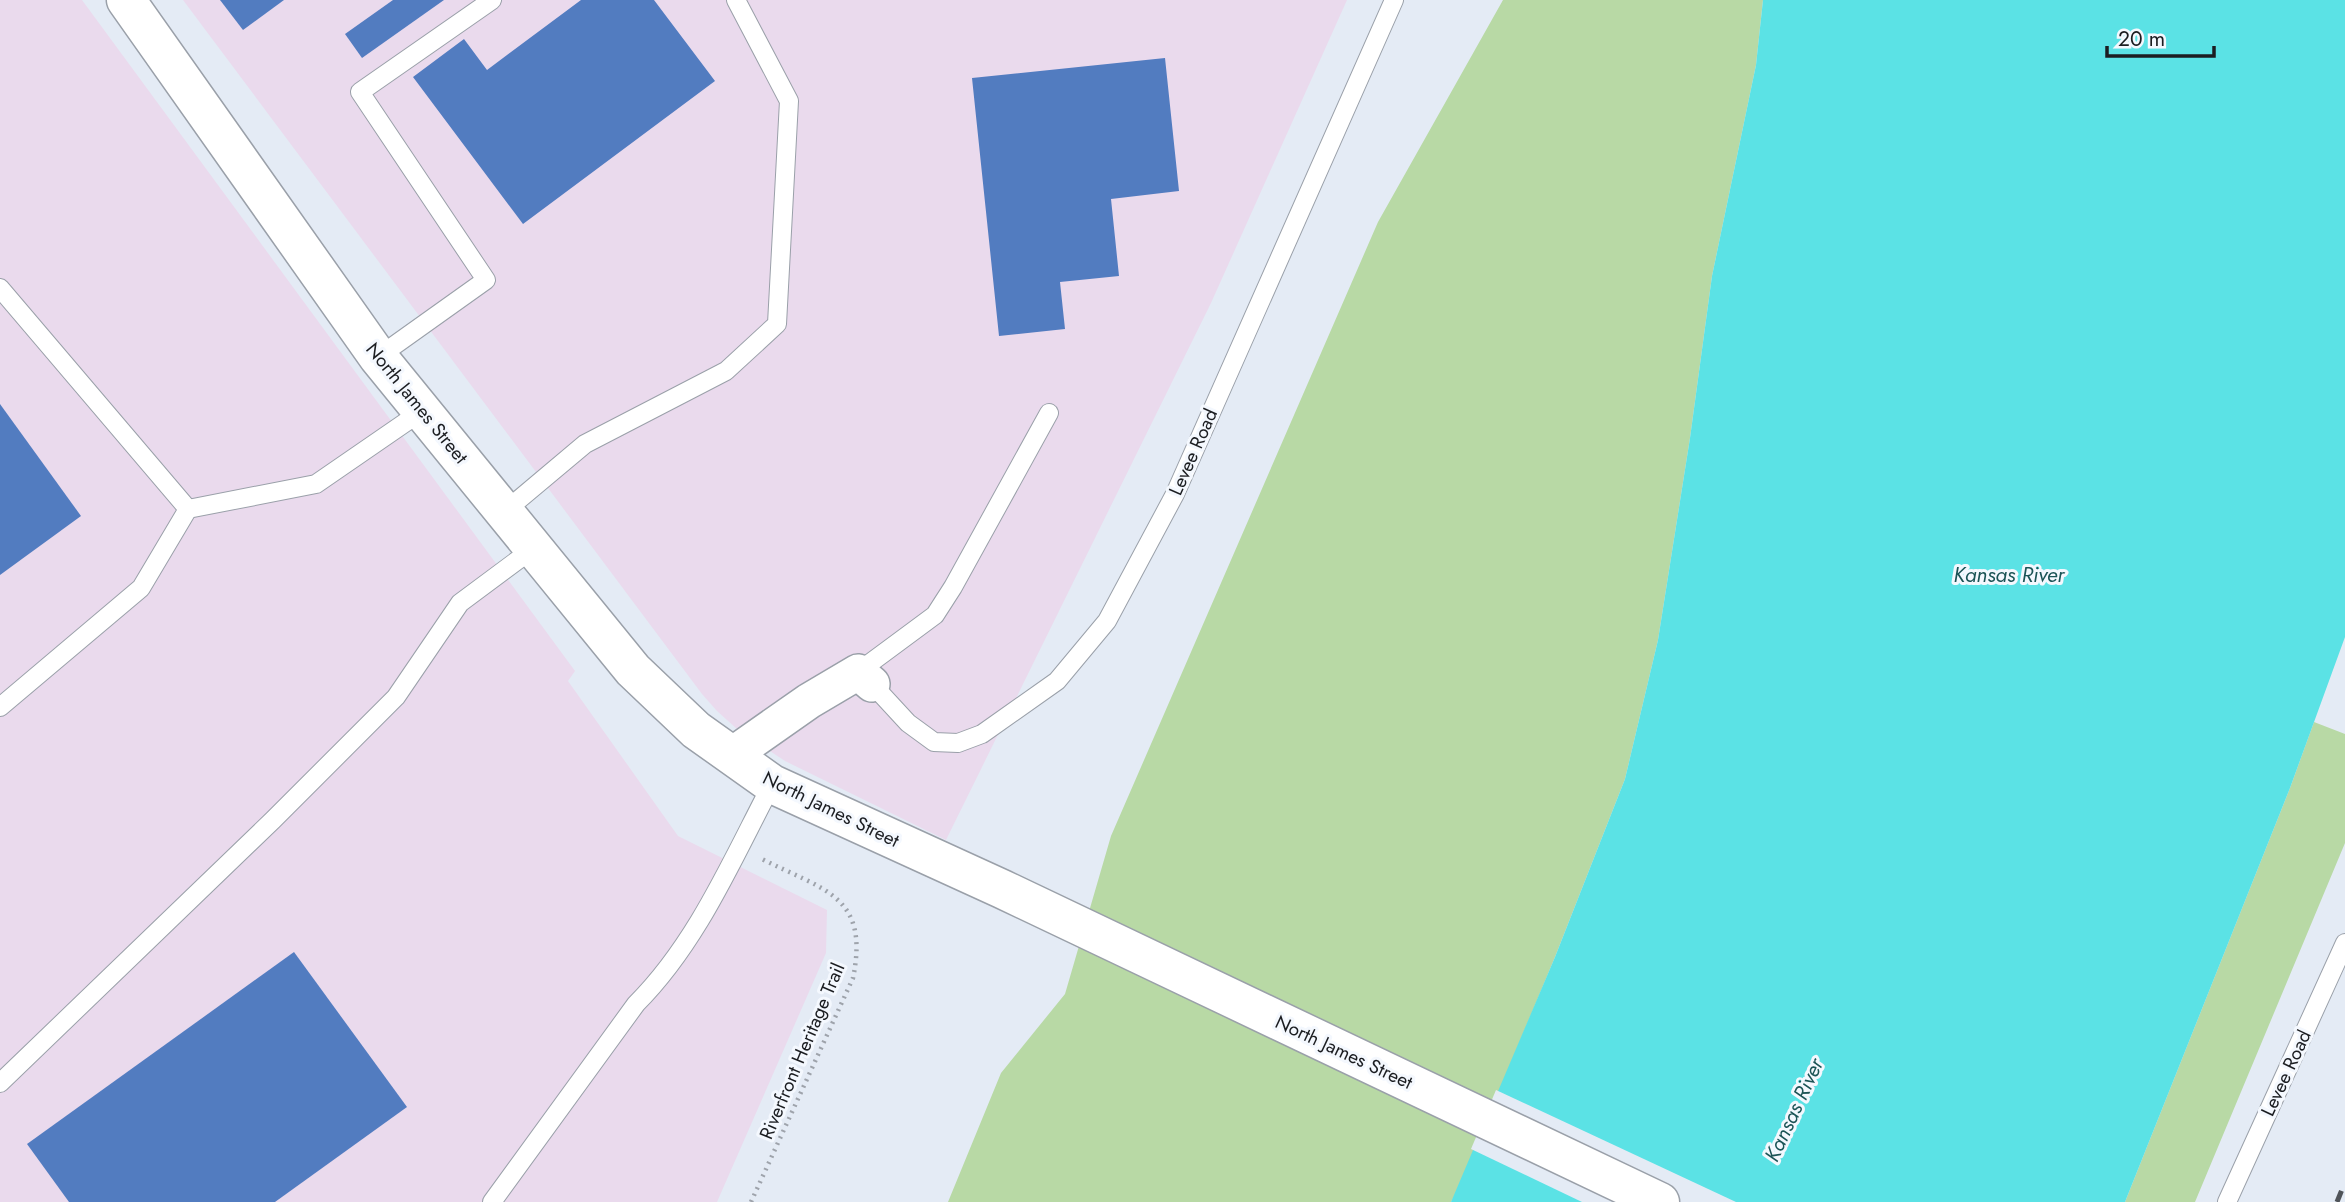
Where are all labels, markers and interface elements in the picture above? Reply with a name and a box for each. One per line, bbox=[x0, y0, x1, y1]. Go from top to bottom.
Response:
scale bar bbox=[2107, 14, 2214, 58]
text: 20 m bbox=[2118, 24, 2165, 54]
street label: North James Street bbox=[360, 337, 475, 470]
street label: Levee Road bbox=[1162, 404, 1224, 500]
water label: Kansas River bbox=[1953, 560, 2066, 590]
street label: North James Street bbox=[758, 764, 904, 854]
street label: Riverfront Heritage Trail bbox=[753, 959, 851, 1143]
street label: North James Street bbox=[1271, 1008, 1418, 1096]
street label: Levee Road bbox=[2254, 1025, 2318, 1121]
water label: Kansas River bbox=[1757, 1052, 1831, 1167]

